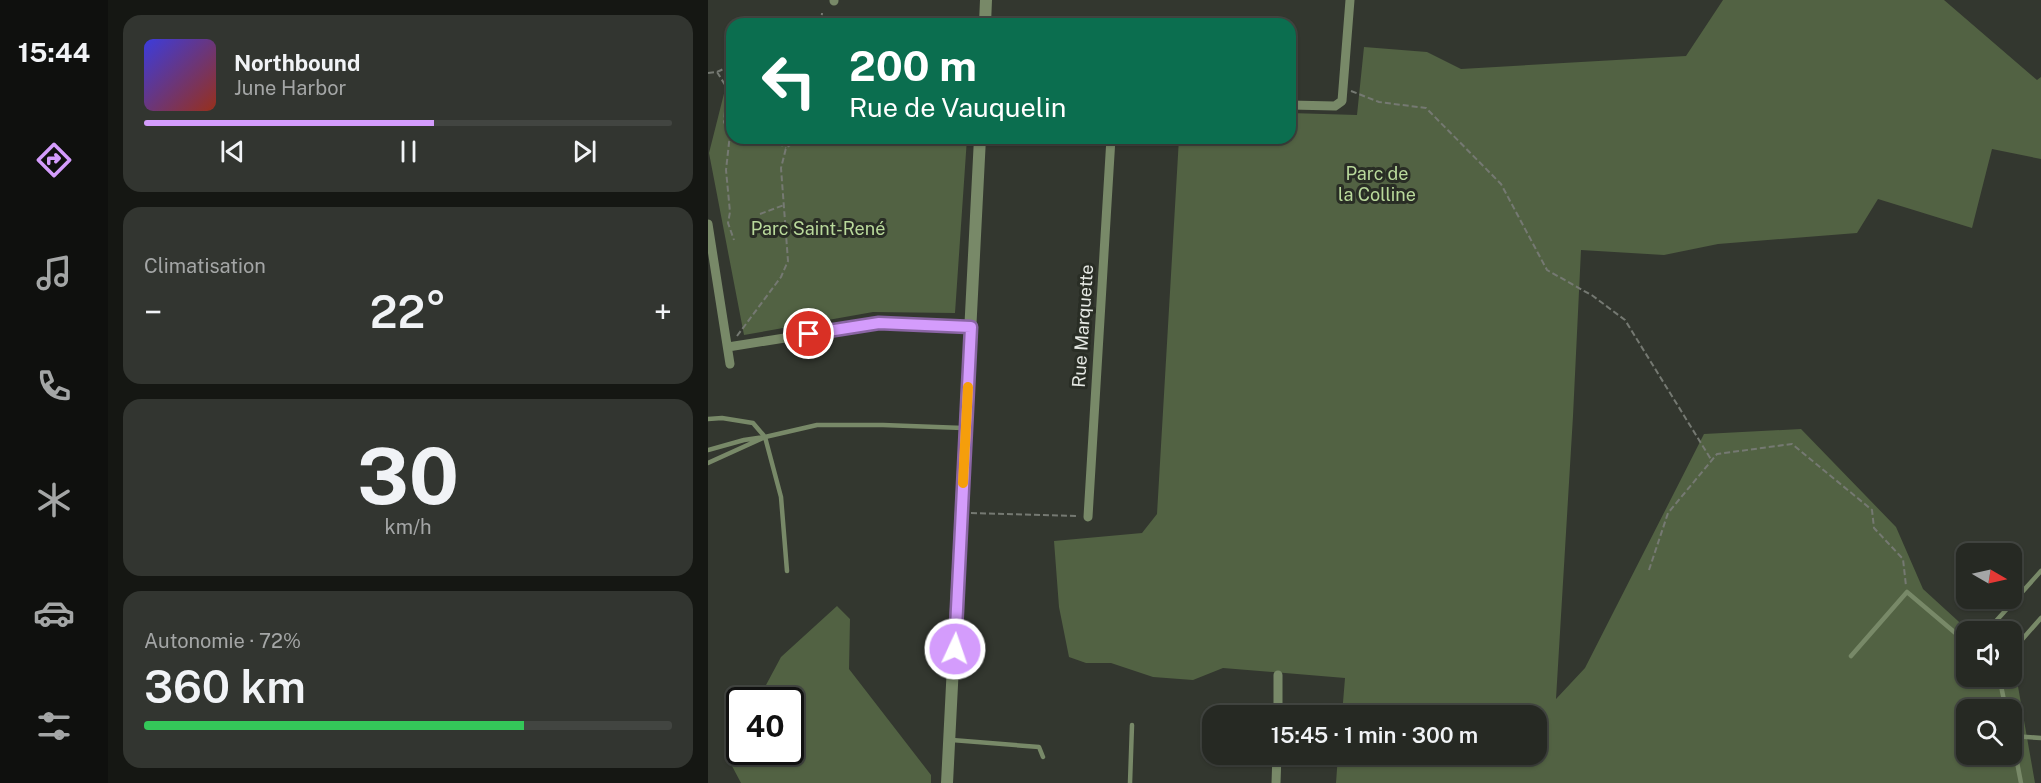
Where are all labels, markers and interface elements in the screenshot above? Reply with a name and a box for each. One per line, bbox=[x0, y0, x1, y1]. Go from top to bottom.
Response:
text: 15:44 bbox=[18, 36, 90, 68]
text: 200 m bbox=[849, 41, 977, 90]
icon: left bbox=[750, 42, 828, 120]
text: Northbound bbox=[234, 50, 360, 76]
text: June Harbor bbox=[234, 76, 346, 100]
text: Rue de Vauquelin bbox=[849, 91, 1066, 123]
icon: previous bbox=[216, 135, 249, 168]
icon: pause bbox=[392, 135, 425, 168]
icon: next bbox=[568, 135, 601, 168]
icon: directions bbox=[33, 139, 75, 181]
park label: Parc de la Colline bbox=[1338, 163, 1416, 205]
park label: Parc Saint-René bbox=[751, 218, 885, 239]
icon: music bbox=[33, 252, 75, 294]
text: Climatisation bbox=[144, 254, 266, 278]
street label: Rue Marquette bbox=[1068, 264, 1097, 388]
text: 22° bbox=[370, 285, 446, 338]
text: − bbox=[144, 293, 162, 331]
text: + bbox=[654, 293, 672, 331]
pin bbox=[783, 308, 834, 359]
icon: arrive bbox=[792, 317, 825, 350]
icon: phone bbox=[33, 365, 75, 407]
text: 30 bbox=[357, 430, 459, 522]
icon: climate bbox=[33, 479, 75, 521]
text: km/h bbox=[384, 515, 432, 539]
north arrow bbox=[1956, 543, 2022, 609]
map controls bbox=[1956, 543, 2022, 765]
icon: car bbox=[33, 592, 75, 634]
position arrow bbox=[923, 617, 987, 681]
button: sound bbox=[1956, 621, 2022, 687]
text: Autonomie · 72% bbox=[144, 629, 301, 653]
text: 360 km bbox=[144, 660, 306, 713]
speed limit sign: 40 bbox=[726, 687, 804, 765]
button: search bbox=[1956, 699, 2022, 765]
icon: filters bbox=[33, 705, 75, 747]
text: 15:45 · 1 min · 300 m bbox=[1271, 722, 1478, 748]

